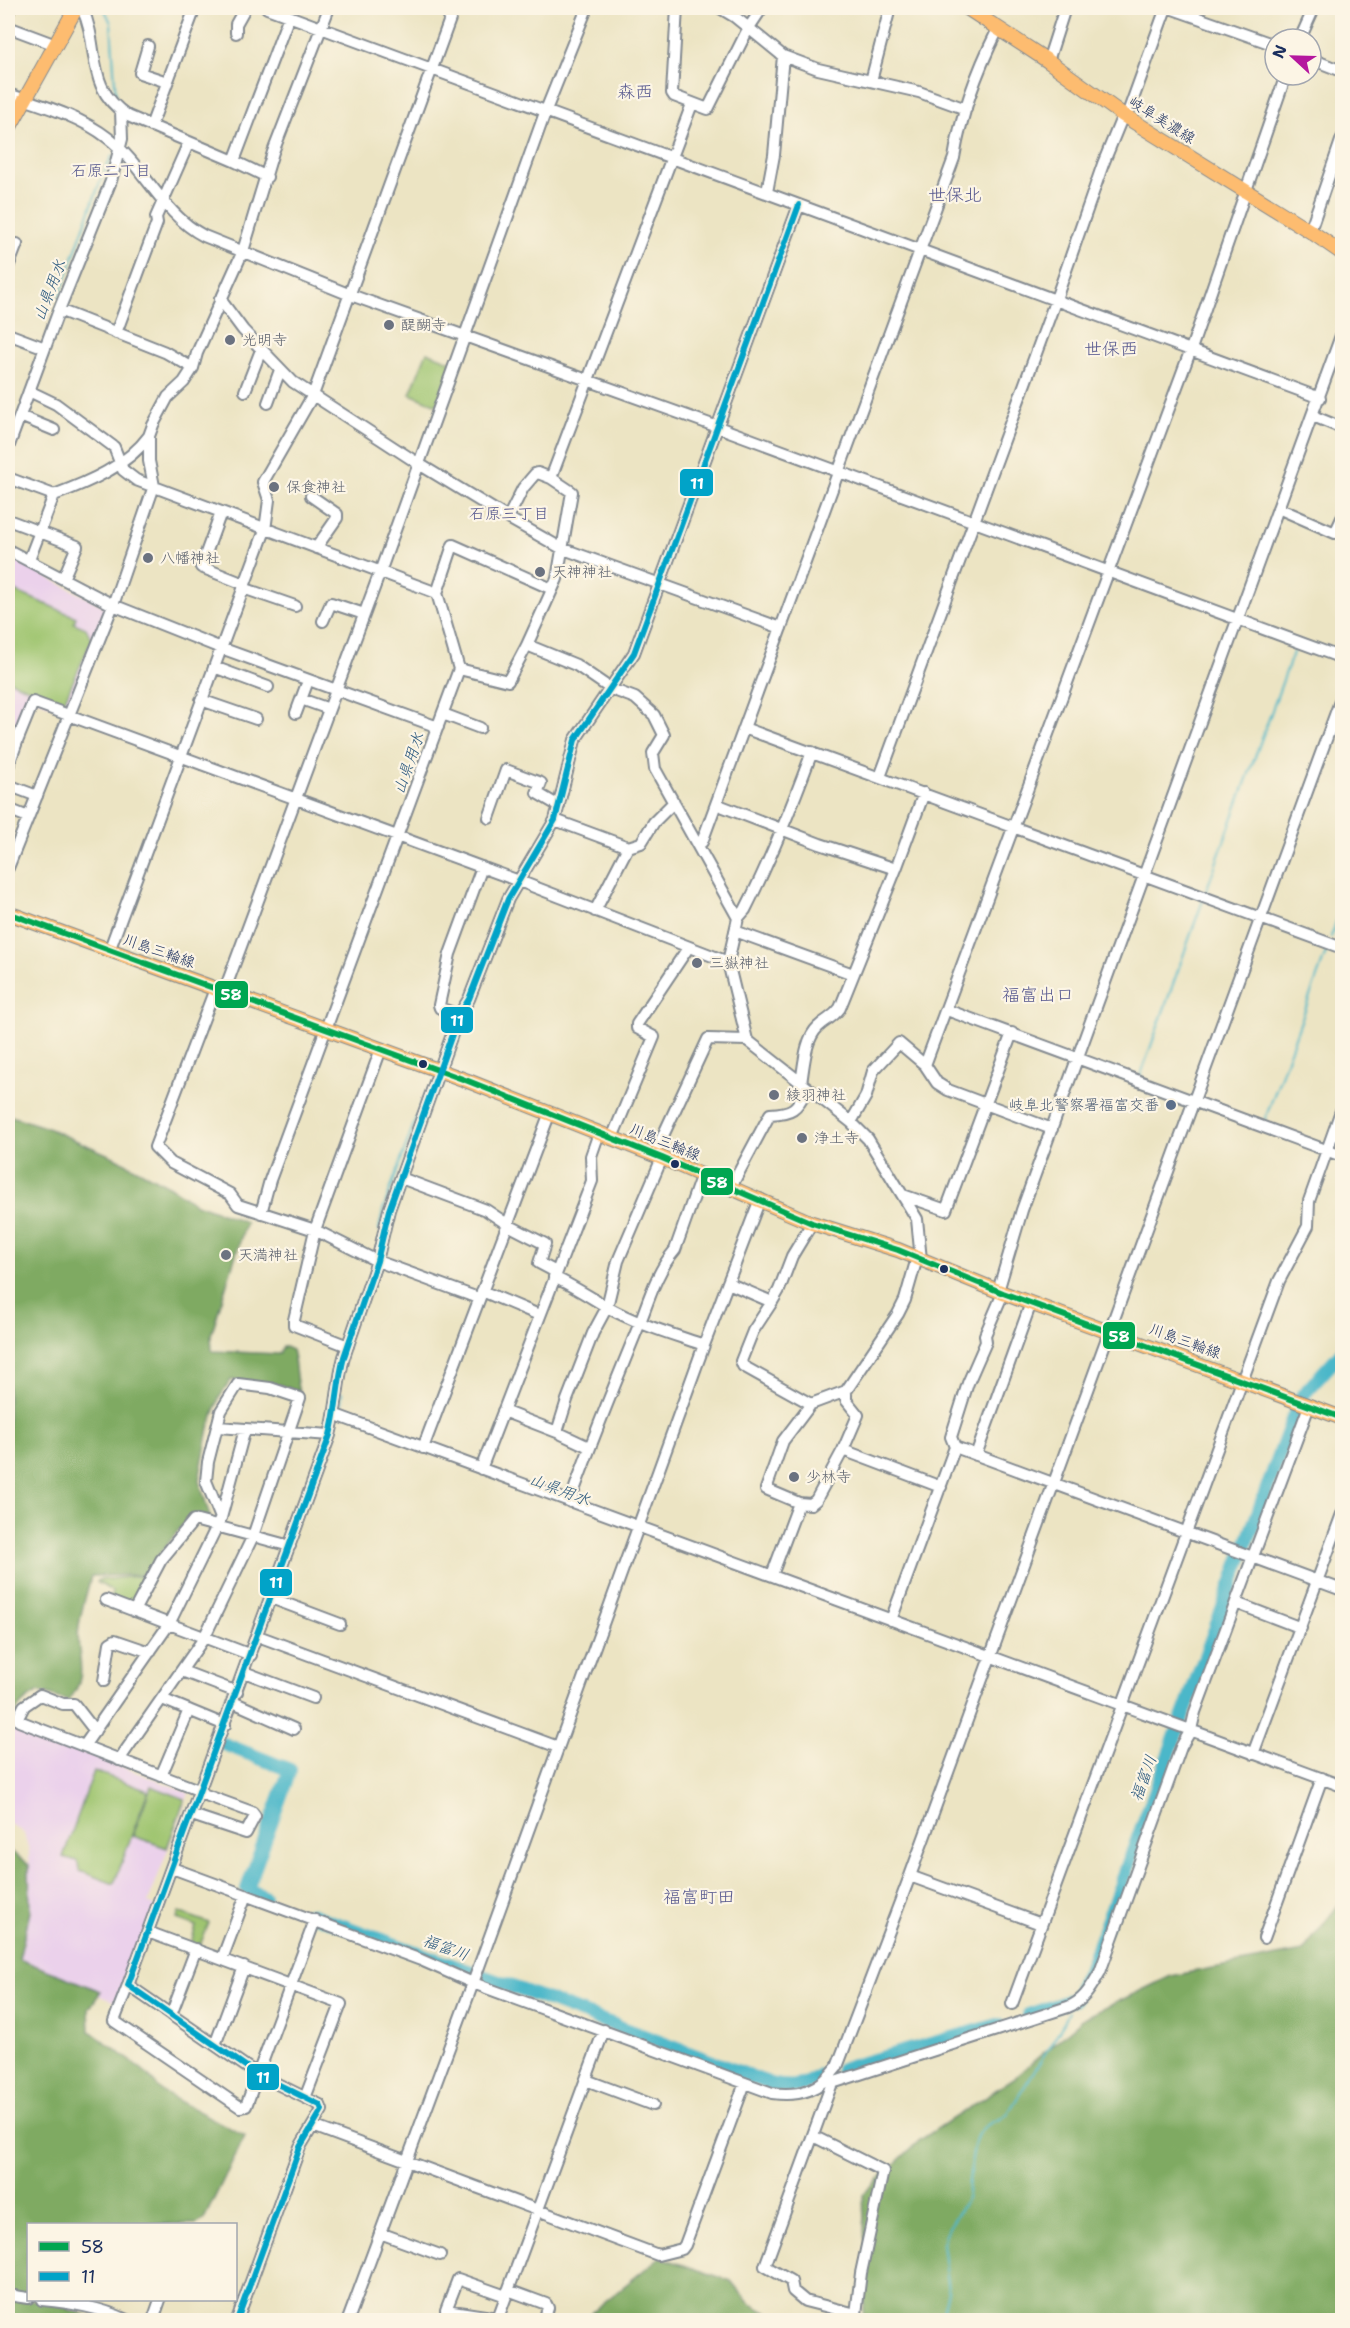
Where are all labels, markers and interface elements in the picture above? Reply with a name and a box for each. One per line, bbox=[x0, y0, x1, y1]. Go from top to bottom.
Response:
north arrow bbox=[1263, 27, 1323, 87]
text: N bbox=[1267, 42, 1292, 61]
district label: 森西 bbox=[617, 80, 653, 104]
street label: 岐阜美濃線 bbox=[1125, 92, 1199, 148]
district label: 石原二丁目 bbox=[71, 160, 151, 181]
district label: 世保北 bbox=[928, 183, 982, 207]
water label: 山県用水 bbox=[28, 257, 71, 324]
place label: 醍醐寺 bbox=[401, 315, 446, 335]
marker: 醍醐寺 bbox=[382, 318, 396, 332]
place label: 光明寺 bbox=[242, 330, 287, 350]
marker: 光明寺 bbox=[223, 333, 237, 347]
district label: 世保西 bbox=[1084, 337, 1138, 361]
line badge: 11 bbox=[679, 468, 714, 497]
text: 11 bbox=[690, 473, 704, 494]
place label: 保食神社 bbox=[286, 477, 346, 497]
marker: 保食神社 bbox=[267, 480, 281, 494]
district label: 石原三丁目 bbox=[469, 503, 549, 524]
place label: 八幡神社 bbox=[160, 548, 220, 568]
marker: 八幡神社 bbox=[141, 551, 155, 565]
place label: 天神神社 bbox=[552, 562, 612, 582]
marker: 天神神社 bbox=[533, 565, 547, 579]
water label: 山県用水 bbox=[388, 729, 429, 797]
street label: 川島三輪線 bbox=[120, 929, 198, 973]
place label: 三嶽神社 bbox=[709, 953, 769, 973]
marker: 三嶽神社 bbox=[690, 956, 704, 970]
line badge: 58 bbox=[214, 980, 249, 1009]
district label: 福富出口 bbox=[1002, 983, 1074, 1007]
text: 58 bbox=[220, 984, 242, 1005]
line badge: 11 bbox=[440, 1006, 474, 1034]
text: 11 bbox=[450, 1010, 464, 1031]
unlabelled marker bbox=[417, 1058, 429, 1070]
place label: 綾羽神社 bbox=[786, 1085, 846, 1105]
marker: 綾羽神社 bbox=[767, 1088, 781, 1102]
place label: 岐阜北警察署福富交番 bbox=[1009, 1095, 1159, 1115]
marker: 岐阜北警察署福富交番 bbox=[1164, 1098, 1178, 1112]
street label: 川島三輪線 bbox=[626, 1119, 704, 1165]
place label: 浄土寺 bbox=[814, 1128, 859, 1148]
marker: 浄土寺 bbox=[795, 1131, 809, 1145]
unlabelled marker bbox=[669, 1158, 681, 1170]
line badge: 58 bbox=[700, 1167, 734, 1196]
text: 58 bbox=[706, 1172, 728, 1193]
place label: 天満神社 bbox=[238, 1245, 298, 1265]
marker: 天満神社 bbox=[219, 1248, 233, 1262]
unlabelled marker bbox=[938, 1263, 950, 1275]
street label: 川島三輪線 bbox=[1146, 1319, 1224, 1363]
line badge: 58 bbox=[1102, 1321, 1136, 1350]
text: 58 bbox=[1108, 1326, 1130, 1347]
place label: 少林寺 bbox=[806, 1467, 851, 1487]
water label: 山県用水 bbox=[526, 1468, 593, 1511]
marker: 少林寺 bbox=[787, 1470, 801, 1484]
line badge: 11 bbox=[259, 1568, 293, 1597]
text: 11 bbox=[269, 1572, 283, 1593]
water label: 福富川 bbox=[1125, 1752, 1162, 1804]
district label: 福富町田 bbox=[663, 1885, 735, 1909]
water label: 福富川 bbox=[420, 1929, 472, 1966]
line badge: 11 bbox=[246, 2063, 280, 2091]
text: 11 bbox=[256, 2067, 270, 2088]
legend bbox=[27, 2223, 237, 2301]
text: 58 bbox=[81, 2235, 104, 2259]
text: 11 bbox=[81, 2265, 95, 2289]

